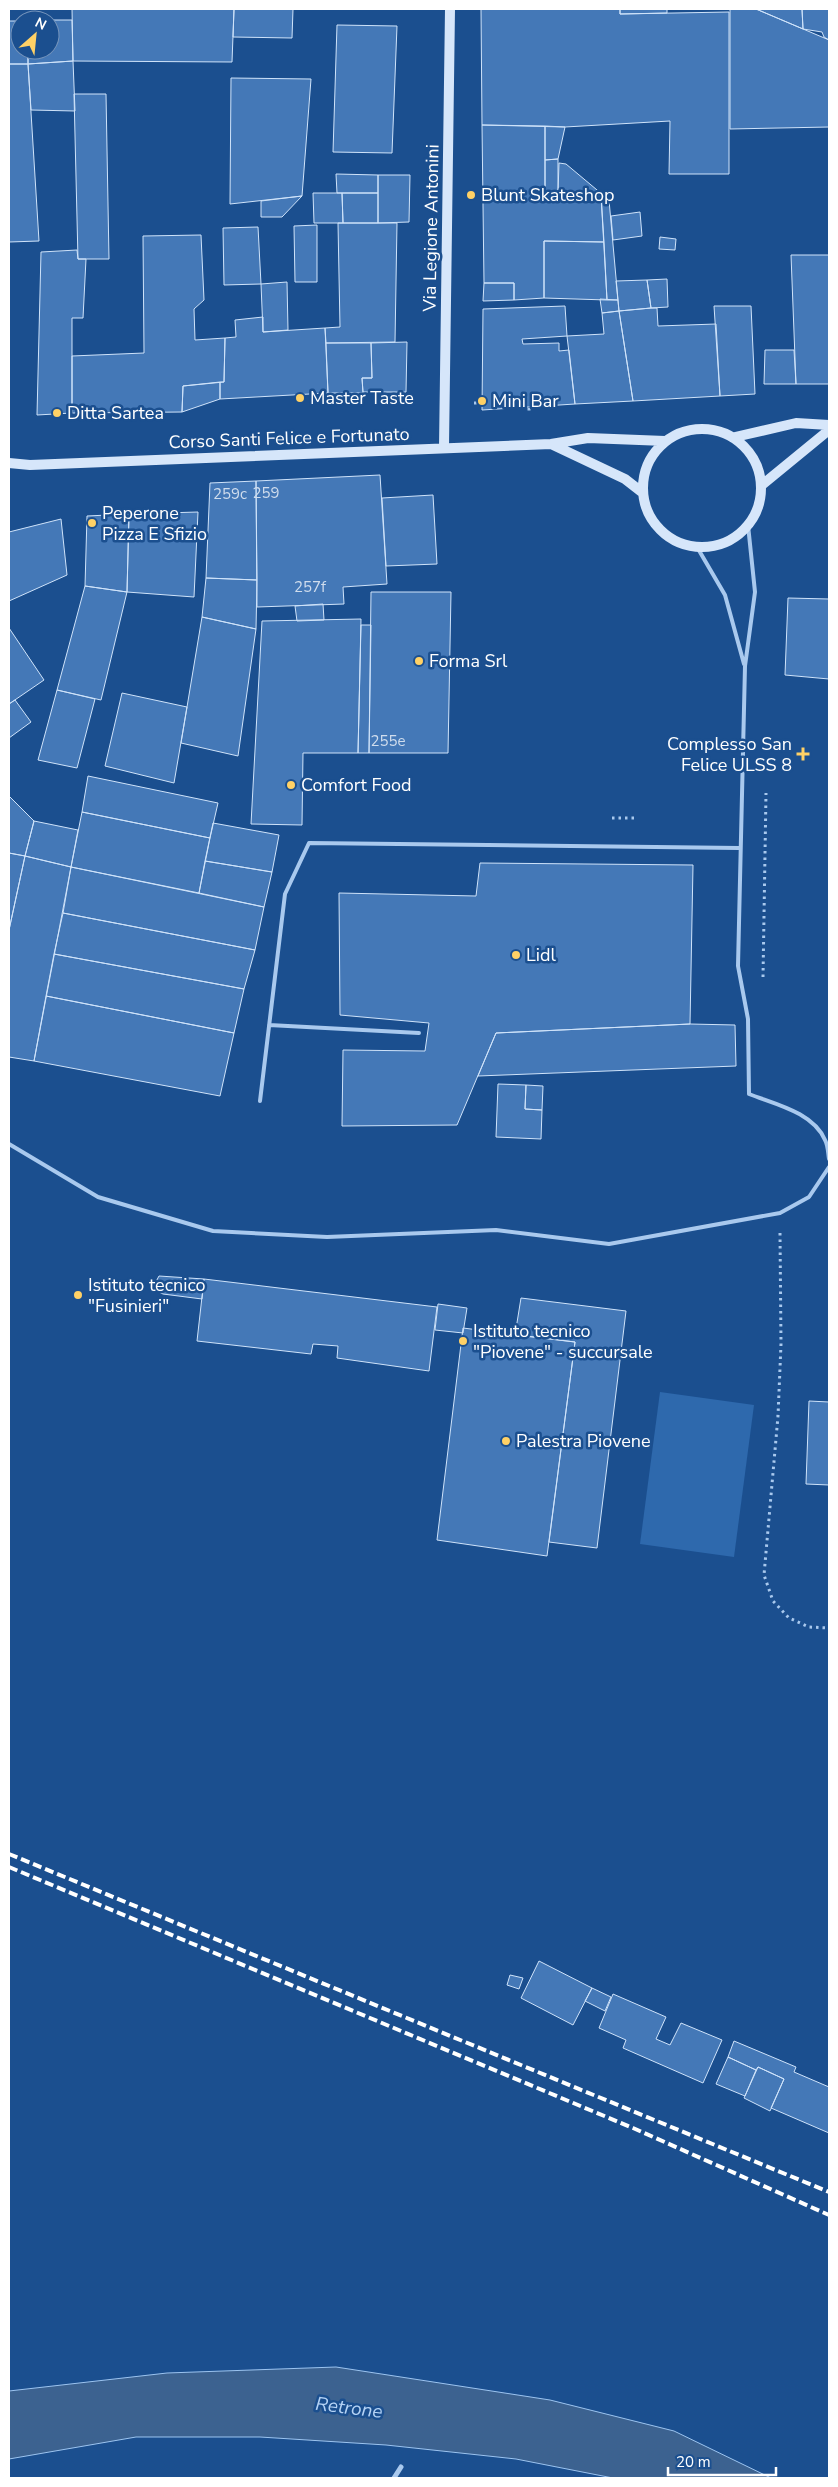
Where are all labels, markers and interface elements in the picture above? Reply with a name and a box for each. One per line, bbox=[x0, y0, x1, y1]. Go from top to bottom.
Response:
north arrow bbox=[10, 10, 60, 60]
text: N bbox=[32, 13, 50, 35]
street label: Via Legione Antonini bbox=[418, 144, 444, 313]
place label: Blunt Skateshop bbox=[481, 183, 614, 207]
marker: Blunt Skateshop bbox=[465, 189, 477, 201]
place label: Master Taste bbox=[310, 386, 414, 410]
place label: Mini Bar bbox=[492, 389, 559, 413]
marker: Master Taste bbox=[294, 392, 306, 404]
marker: Mini Bar bbox=[476, 395, 488, 407]
place label: Ditta Sartea bbox=[67, 401, 164, 425]
marker: Ditta Sartea bbox=[51, 407, 63, 419]
street label: Corso Santi Felice e Fortunato bbox=[168, 422, 410, 454]
house number: 259 bbox=[252, 483, 280, 503]
house number: 259c bbox=[213, 484, 247, 504]
place label: Peperone Pizza E Sfizio bbox=[102, 501, 207, 546]
marker: Peperone Pizza E Sfizio bbox=[86, 517, 98, 529]
house number: 257f bbox=[294, 577, 327, 597]
place label: Forma Srl bbox=[429, 649, 508, 673]
marker: Forma Srl bbox=[413, 655, 425, 667]
house number: 255e bbox=[371, 731, 406, 751]
place label: Complesso San Felice ULSS 8 bbox=[667, 732, 792, 777]
marker: Complesso San Felice ULSS 8 bbox=[796, 747, 810, 761]
place label: Comfort Food bbox=[301, 773, 412, 797]
marker: Comfort Food bbox=[285, 779, 297, 791]
place label: Lidl bbox=[526, 943, 556, 967]
marker: Lidl bbox=[510, 949, 522, 961]
place label: Istituto tecnico "Fusinieri" bbox=[88, 1273, 206, 1318]
marker: Istituto tecnico "Fusinieri" bbox=[72, 1289, 84, 1301]
place label: Istituto tecnico "Piovene" - succursale bbox=[473, 1319, 653, 1364]
marker: Istituto tecnico "Piovene" - succursale bbox=[457, 1335, 469, 1347]
place label: Palestra Piovene bbox=[516, 1429, 651, 1453]
marker: Palestra Piovene bbox=[500, 1435, 512, 1447]
water label: Retrone bbox=[314, 2391, 384, 2425]
scale bar bbox=[668, 2444, 776, 2476]
text: 20 m bbox=[676, 2452, 711, 2472]

